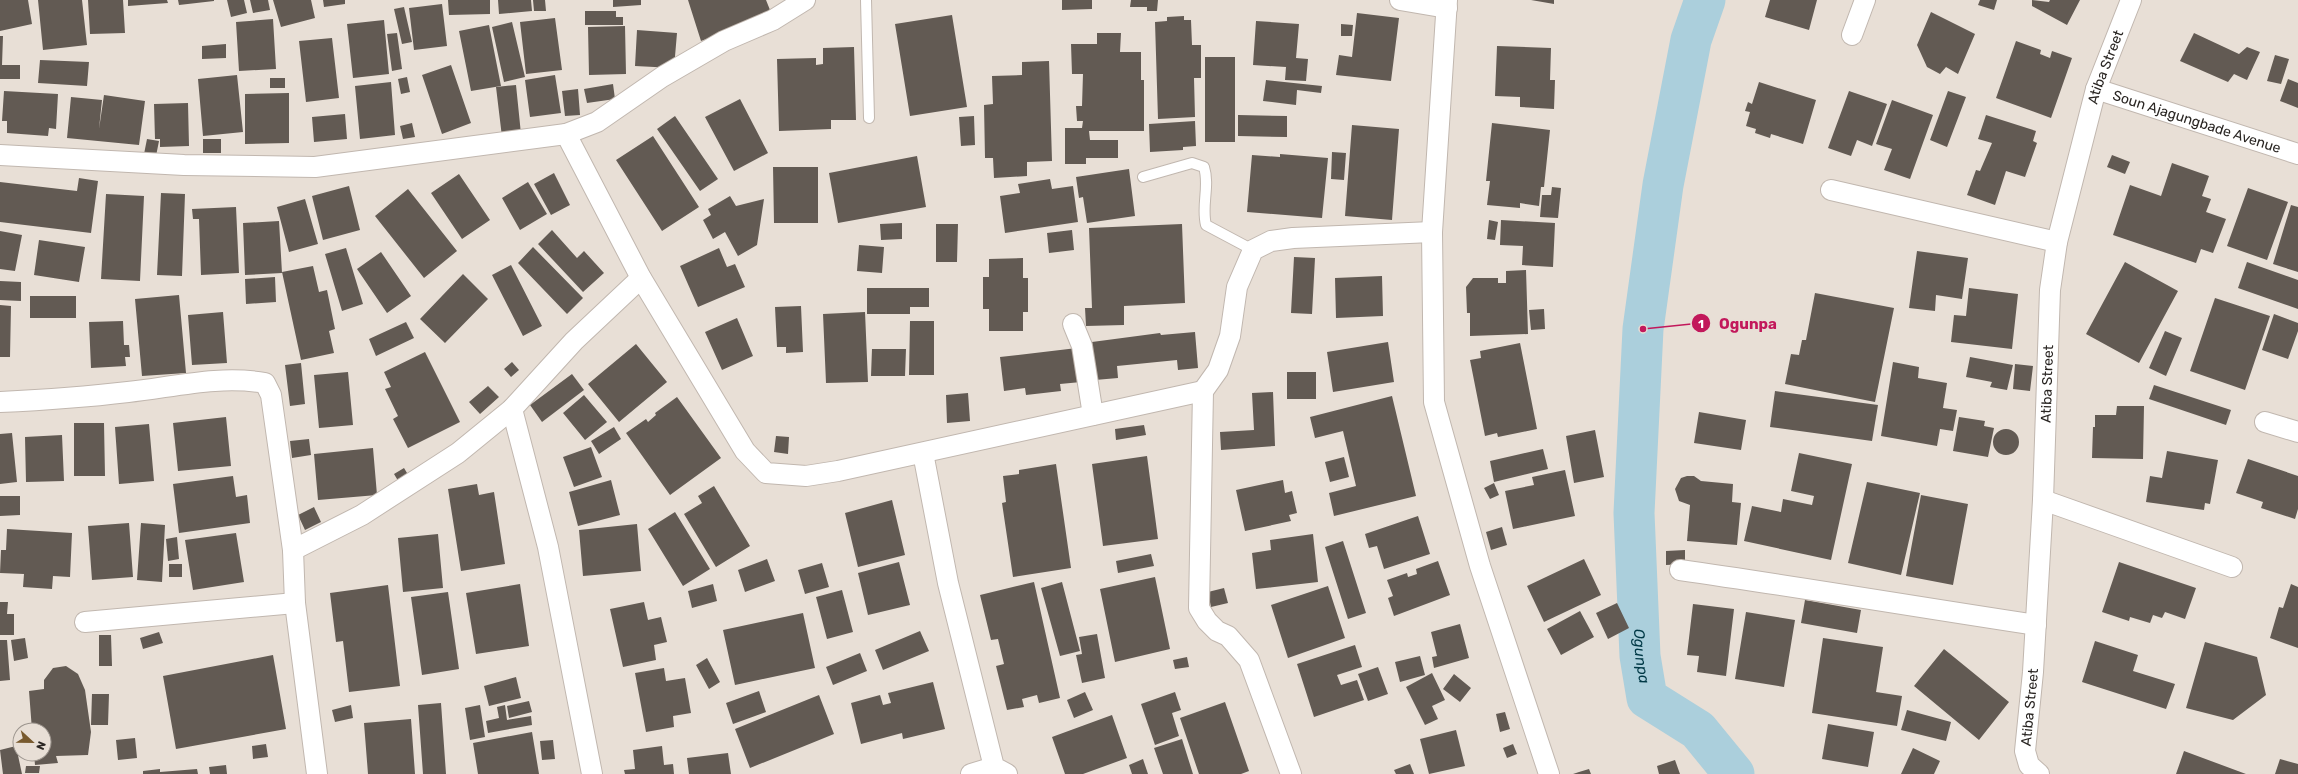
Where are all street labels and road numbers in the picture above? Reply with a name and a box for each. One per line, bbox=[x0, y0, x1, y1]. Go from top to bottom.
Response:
street label: Atiba Street bbox=[2084, 27, 2128, 106]
street label: Soun Ajagungbade Avenue bbox=[2110, 87, 2283, 157]
street label: Atiba Street bbox=[2038, 344, 2057, 423]
street label: Atiba Street bbox=[2018, 667, 2042, 747]

